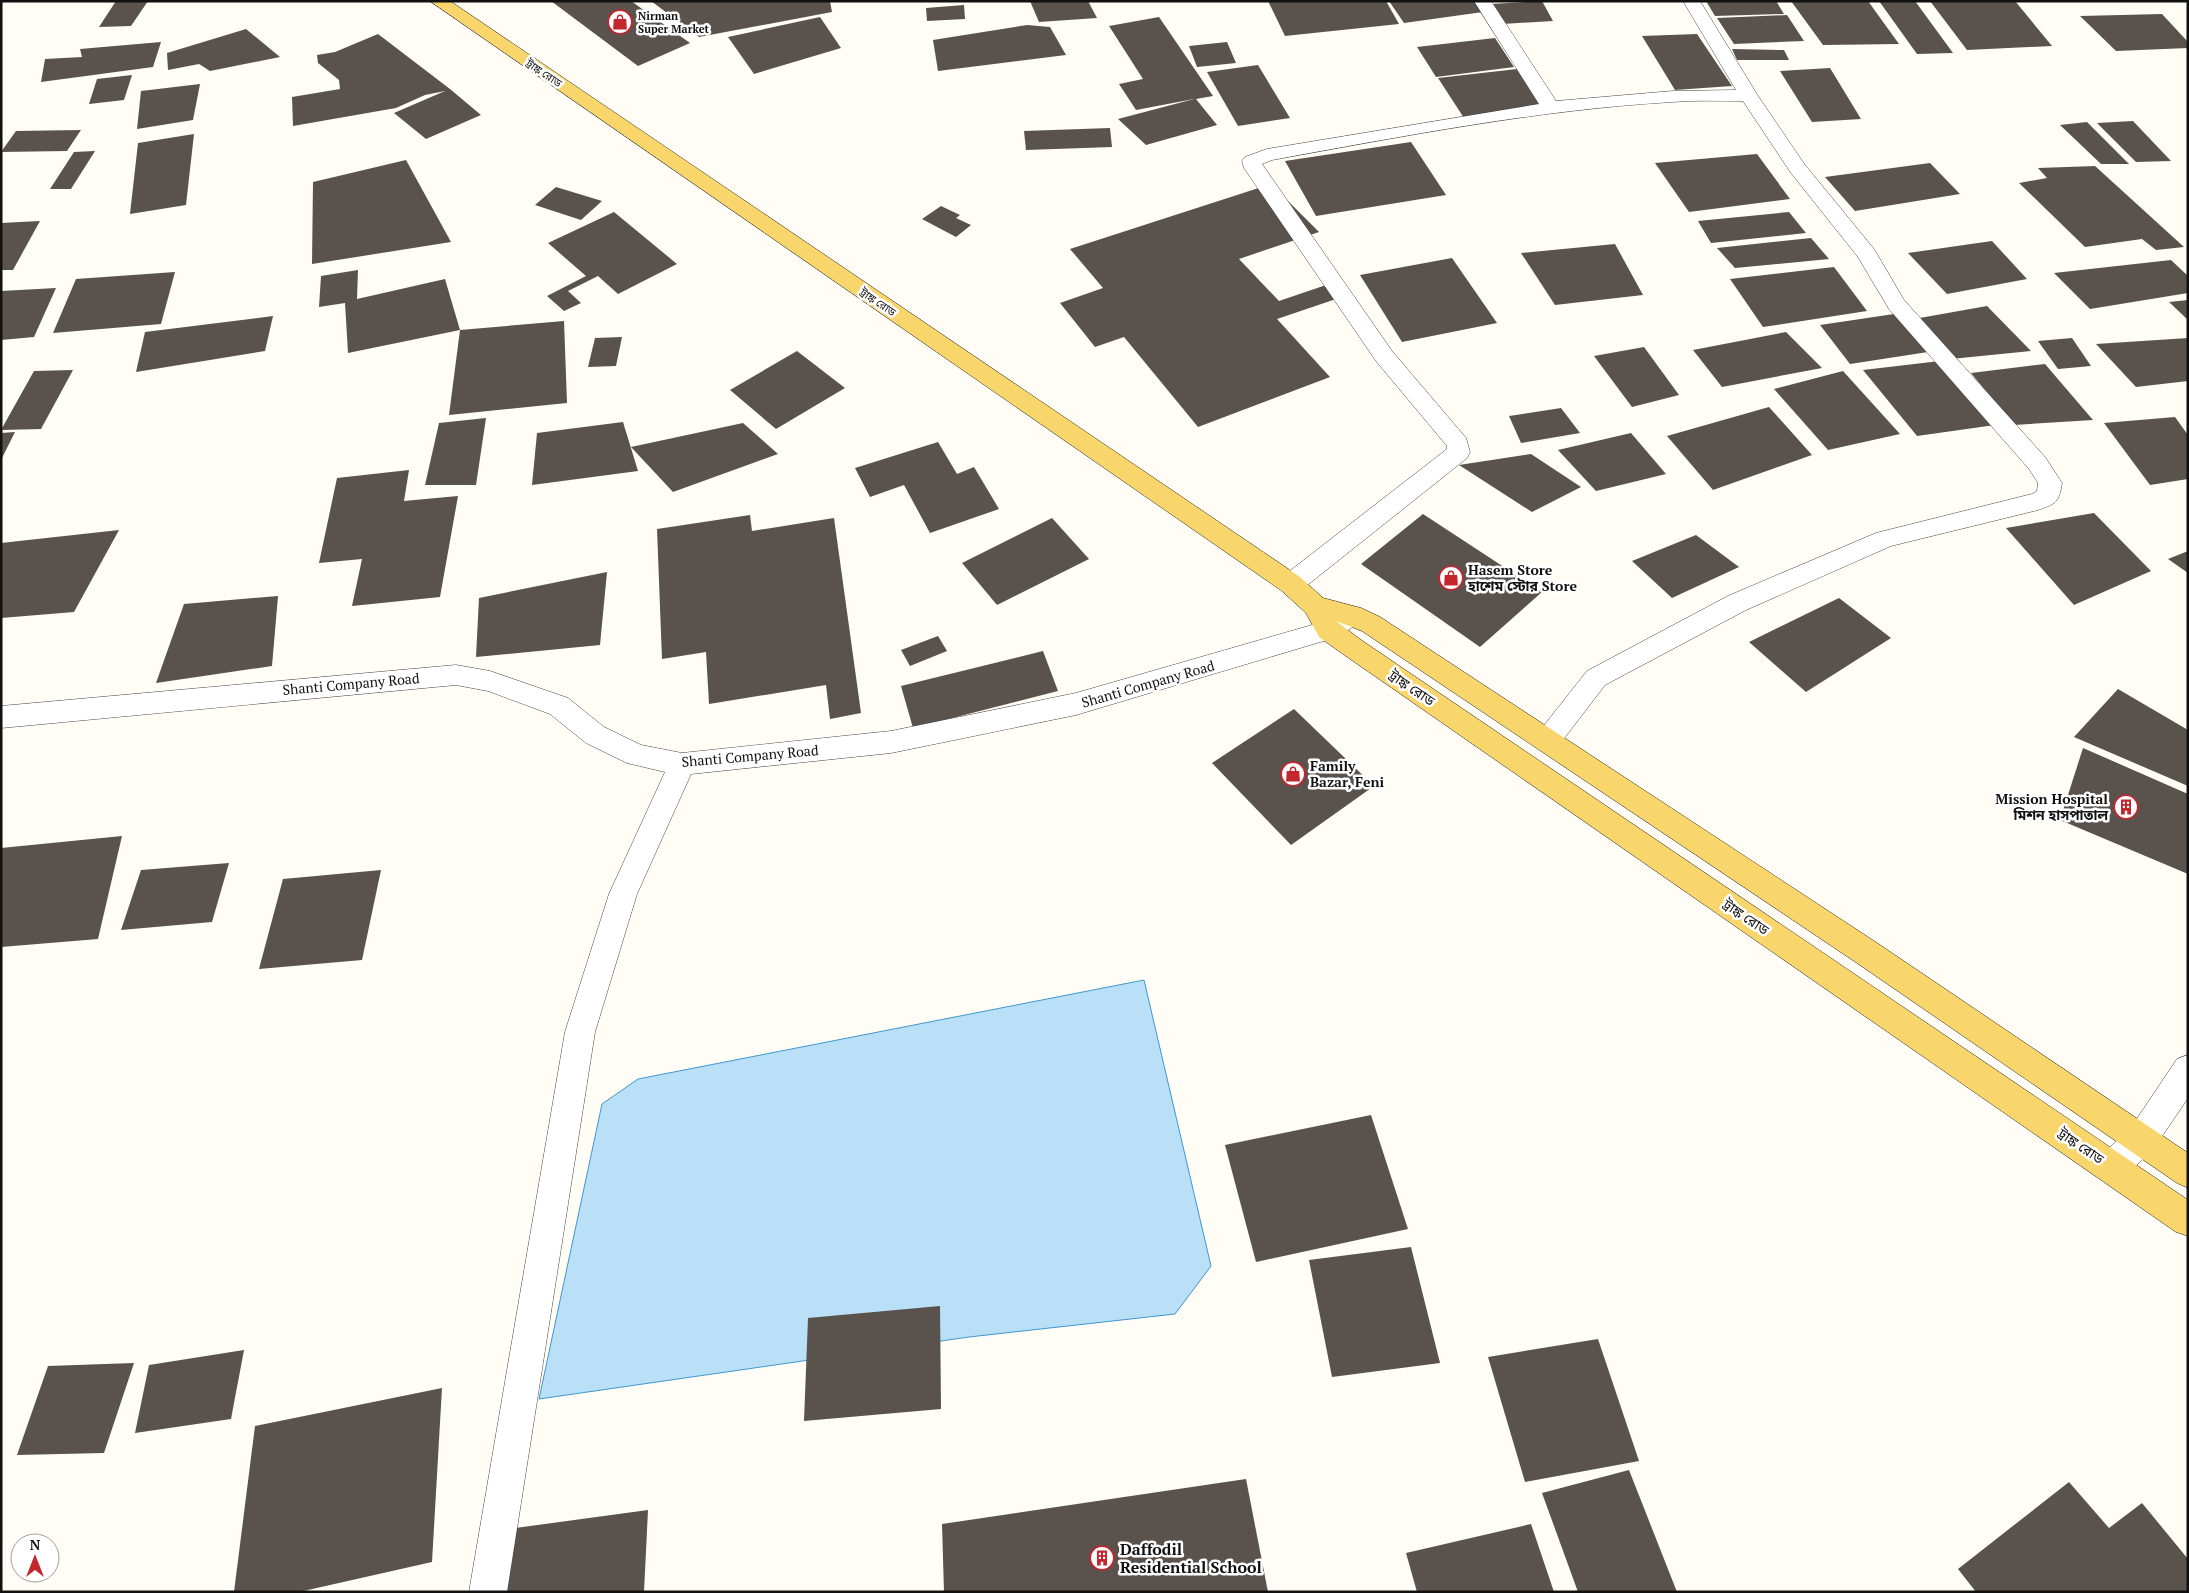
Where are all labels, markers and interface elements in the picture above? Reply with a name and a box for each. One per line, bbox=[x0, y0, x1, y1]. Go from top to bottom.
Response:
shop icon: Nirman Super Market bbox=[607, 9, 633, 35]
place label: Nirman Super Market bbox=[638, 9, 710, 36]
street label: ট্রাঙ্ক রোড bbox=[522, 55, 565, 90]
street label: ট্রাঙ্ক রোড bbox=[856, 284, 899, 319]
place label: Hasem Store হাশেম স্টোর Store bbox=[1467, 560, 1577, 595]
shop icon: Hasem Store হাশেম স্টোর Store bbox=[1438, 565, 1464, 591]
street label: Shanti Company Road bbox=[1079, 655, 1217, 712]
street label: ট্রাঙ্ক রোড bbox=[1385, 665, 1440, 710]
street label: Shanti Company Road bbox=[282, 668, 420, 699]
street label: Shanti Company Road bbox=[681, 740, 819, 771]
place label: Family Bazar, Feni bbox=[1310, 756, 1384, 791]
shop icon: Family Bazar, Feni bbox=[1280, 761, 1306, 787]
place label: Mission Hospital মিশন হাসপাতাল bbox=[1995, 789, 2108, 824]
building icon: Mission Hospital মিশন হাসপাতাল bbox=[2113, 794, 2139, 820]
street label: ট্রাঙ্ক রোড bbox=[1719, 894, 1774, 939]
street label: ট্রাঙ্ক রোড bbox=[2054, 1123, 2109, 1168]
north arrow bbox=[10, 1533, 60, 1583]
text: N bbox=[30, 1535, 41, 1554]
place label: Daffodil Residential School bbox=[1120, 1538, 1262, 1578]
building icon: Daffodil Residential School bbox=[1089, 1545, 1115, 1571]

